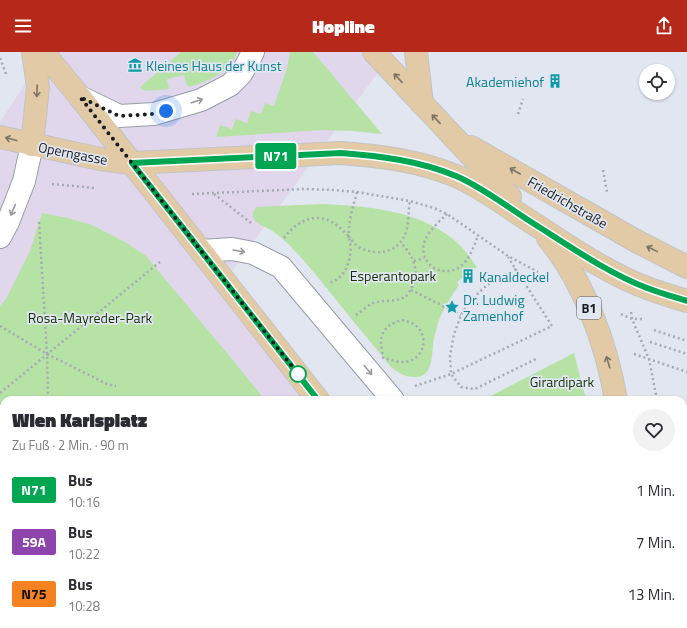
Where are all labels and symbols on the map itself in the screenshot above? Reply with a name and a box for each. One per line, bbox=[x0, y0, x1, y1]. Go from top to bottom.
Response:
place label: Kleines Haus der Kunst bbox=[146, 55, 282, 76]
museum icon: Kleines Haus der Kunst bbox=[127, 57, 143, 73]
place label: Akademiehof bbox=[466, 71, 544, 92]
one-way arrow bbox=[393, 73, 402, 83]
building icon: Akademiehof bbox=[547, 73, 563, 89]
one-way arrow bbox=[33, 84, 41, 97]
one-way arrow bbox=[191, 97, 204, 104]
your location bbox=[156, 101, 176, 121]
one-way arrow bbox=[432, 115, 441, 125]
one-way arrow bbox=[5, 135, 18, 143]
street label: Operngasse bbox=[36, 136, 110, 170]
line badge: N71 bbox=[253, 143, 299, 169]
one-way arrow bbox=[509, 167, 521, 175]
street label: Friedrichstraße bbox=[524, 171, 612, 233]
one-way arrow bbox=[9, 203, 16, 215]
one-way arrow bbox=[646, 245, 658, 252]
one-way arrow bbox=[232, 247, 245, 255]
park label: Esperantopark bbox=[350, 265, 436, 286]
place label: Kanaldeckel bbox=[479, 266, 549, 287]
building icon: Kanaldeckel bbox=[460, 268, 476, 284]
place label: Dr. Ludwig Zamenhof bbox=[463, 289, 525, 326]
road number: B1 bbox=[577, 297, 601, 319]
place icon: Dr. Ludwig Zamenhof bbox=[444, 299, 460, 315]
park label: Rosa-Mayreder-Park bbox=[28, 307, 152, 328]
one-way arrow bbox=[604, 356, 611, 369]
one-way arrow bbox=[364, 364, 372, 375]
unlabelled marker bbox=[289, 365, 307, 383]
park label: Girardipark bbox=[530, 371, 595, 392]

